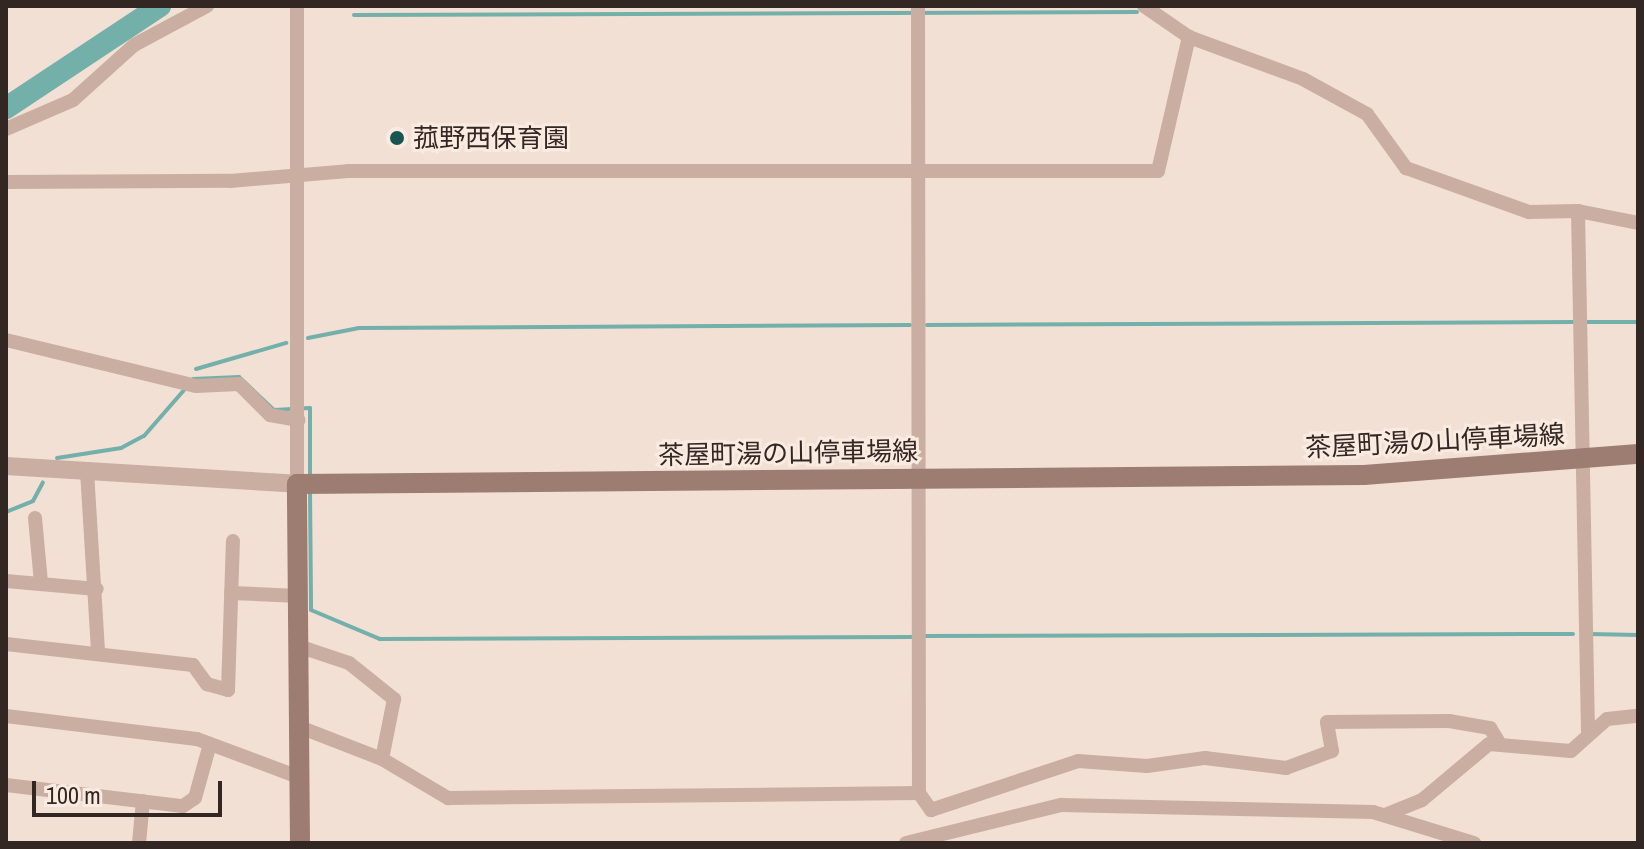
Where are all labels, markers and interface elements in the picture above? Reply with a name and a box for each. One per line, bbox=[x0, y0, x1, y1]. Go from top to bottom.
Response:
place label: 菰野西保育園 bbox=[413, 122, 569, 154]
marker: 菰野西保育園 bbox=[388, 129, 406, 147]
street label: 茶屋町湯の山停車場線 bbox=[1304, 419, 1566, 463]
street label: 茶屋町湯の山停車場線 bbox=[658, 435, 918, 471]
scale bar bbox=[36, 765, 226, 815]
text: 100 m bbox=[46, 779, 101, 811]

